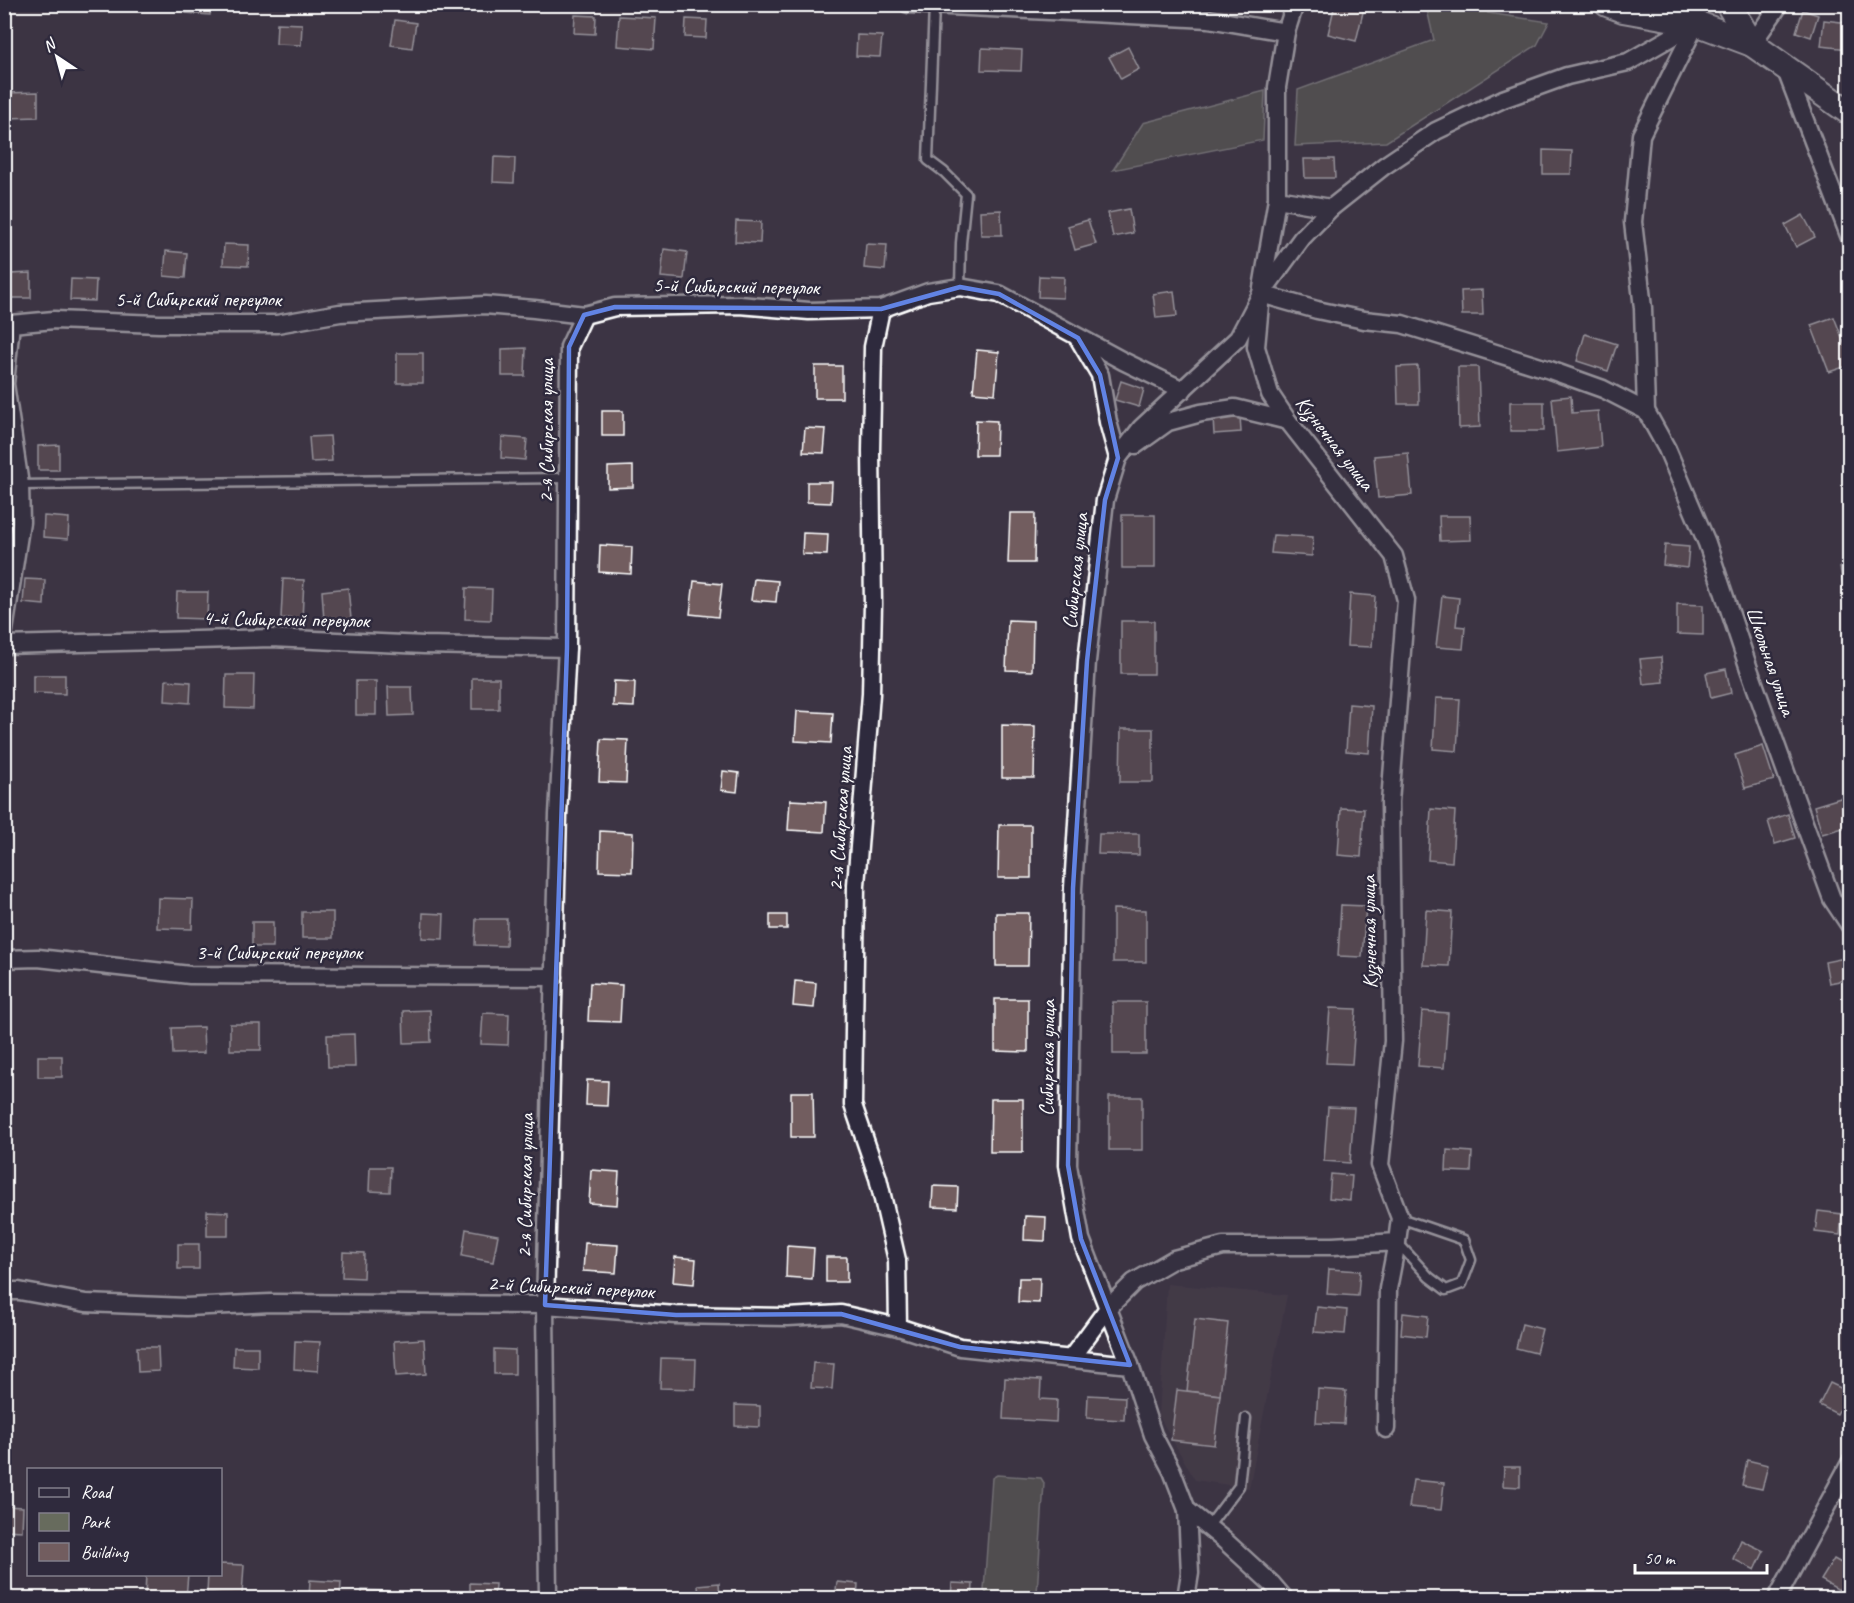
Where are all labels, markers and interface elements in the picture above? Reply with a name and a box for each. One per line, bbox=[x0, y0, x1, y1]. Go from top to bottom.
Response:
north arrow bbox=[27, 27, 87, 87]
text: N bbox=[39, 33, 61, 57]
street label: 5-й Сибирский переулок bbox=[653, 272, 822, 300]
street label: 5-й Сибирский переулок bbox=[115, 286, 283, 312]
street label: 2-я Сибирская улица bbox=[533, 357, 559, 503]
street label: Кузнечная улица bbox=[1289, 390, 1381, 498]
street label: Сибирская улица bbox=[1056, 510, 1094, 630]
street label: Школьная улица bbox=[1740, 603, 1803, 721]
street label: 4-й Сибирский переулок bbox=[203, 605, 372, 633]
street label: 2-я Сибирская улица bbox=[822, 744, 858, 892]
street label: Кузнечная улица bbox=[1355, 873, 1384, 989]
street label: 3-й Сибирский переулок bbox=[196, 939, 364, 965]
street label: Сибирская улица bbox=[1033, 998, 1061, 1116]
street label: 2-я Сибирская улица bbox=[511, 1112, 539, 1258]
street label: 2-й Сибирский переулок bbox=[487, 1270, 657, 1304]
legend bbox=[27, 1468, 222, 1576]
text: Road bbox=[81, 1481, 114, 1503]
text: Park bbox=[81, 1511, 111, 1533]
scale bar bbox=[1635, 1537, 1767, 1575]
text: Building bbox=[81, 1541, 130, 1563]
text: 50 m bbox=[1644, 1547, 1677, 1569]

